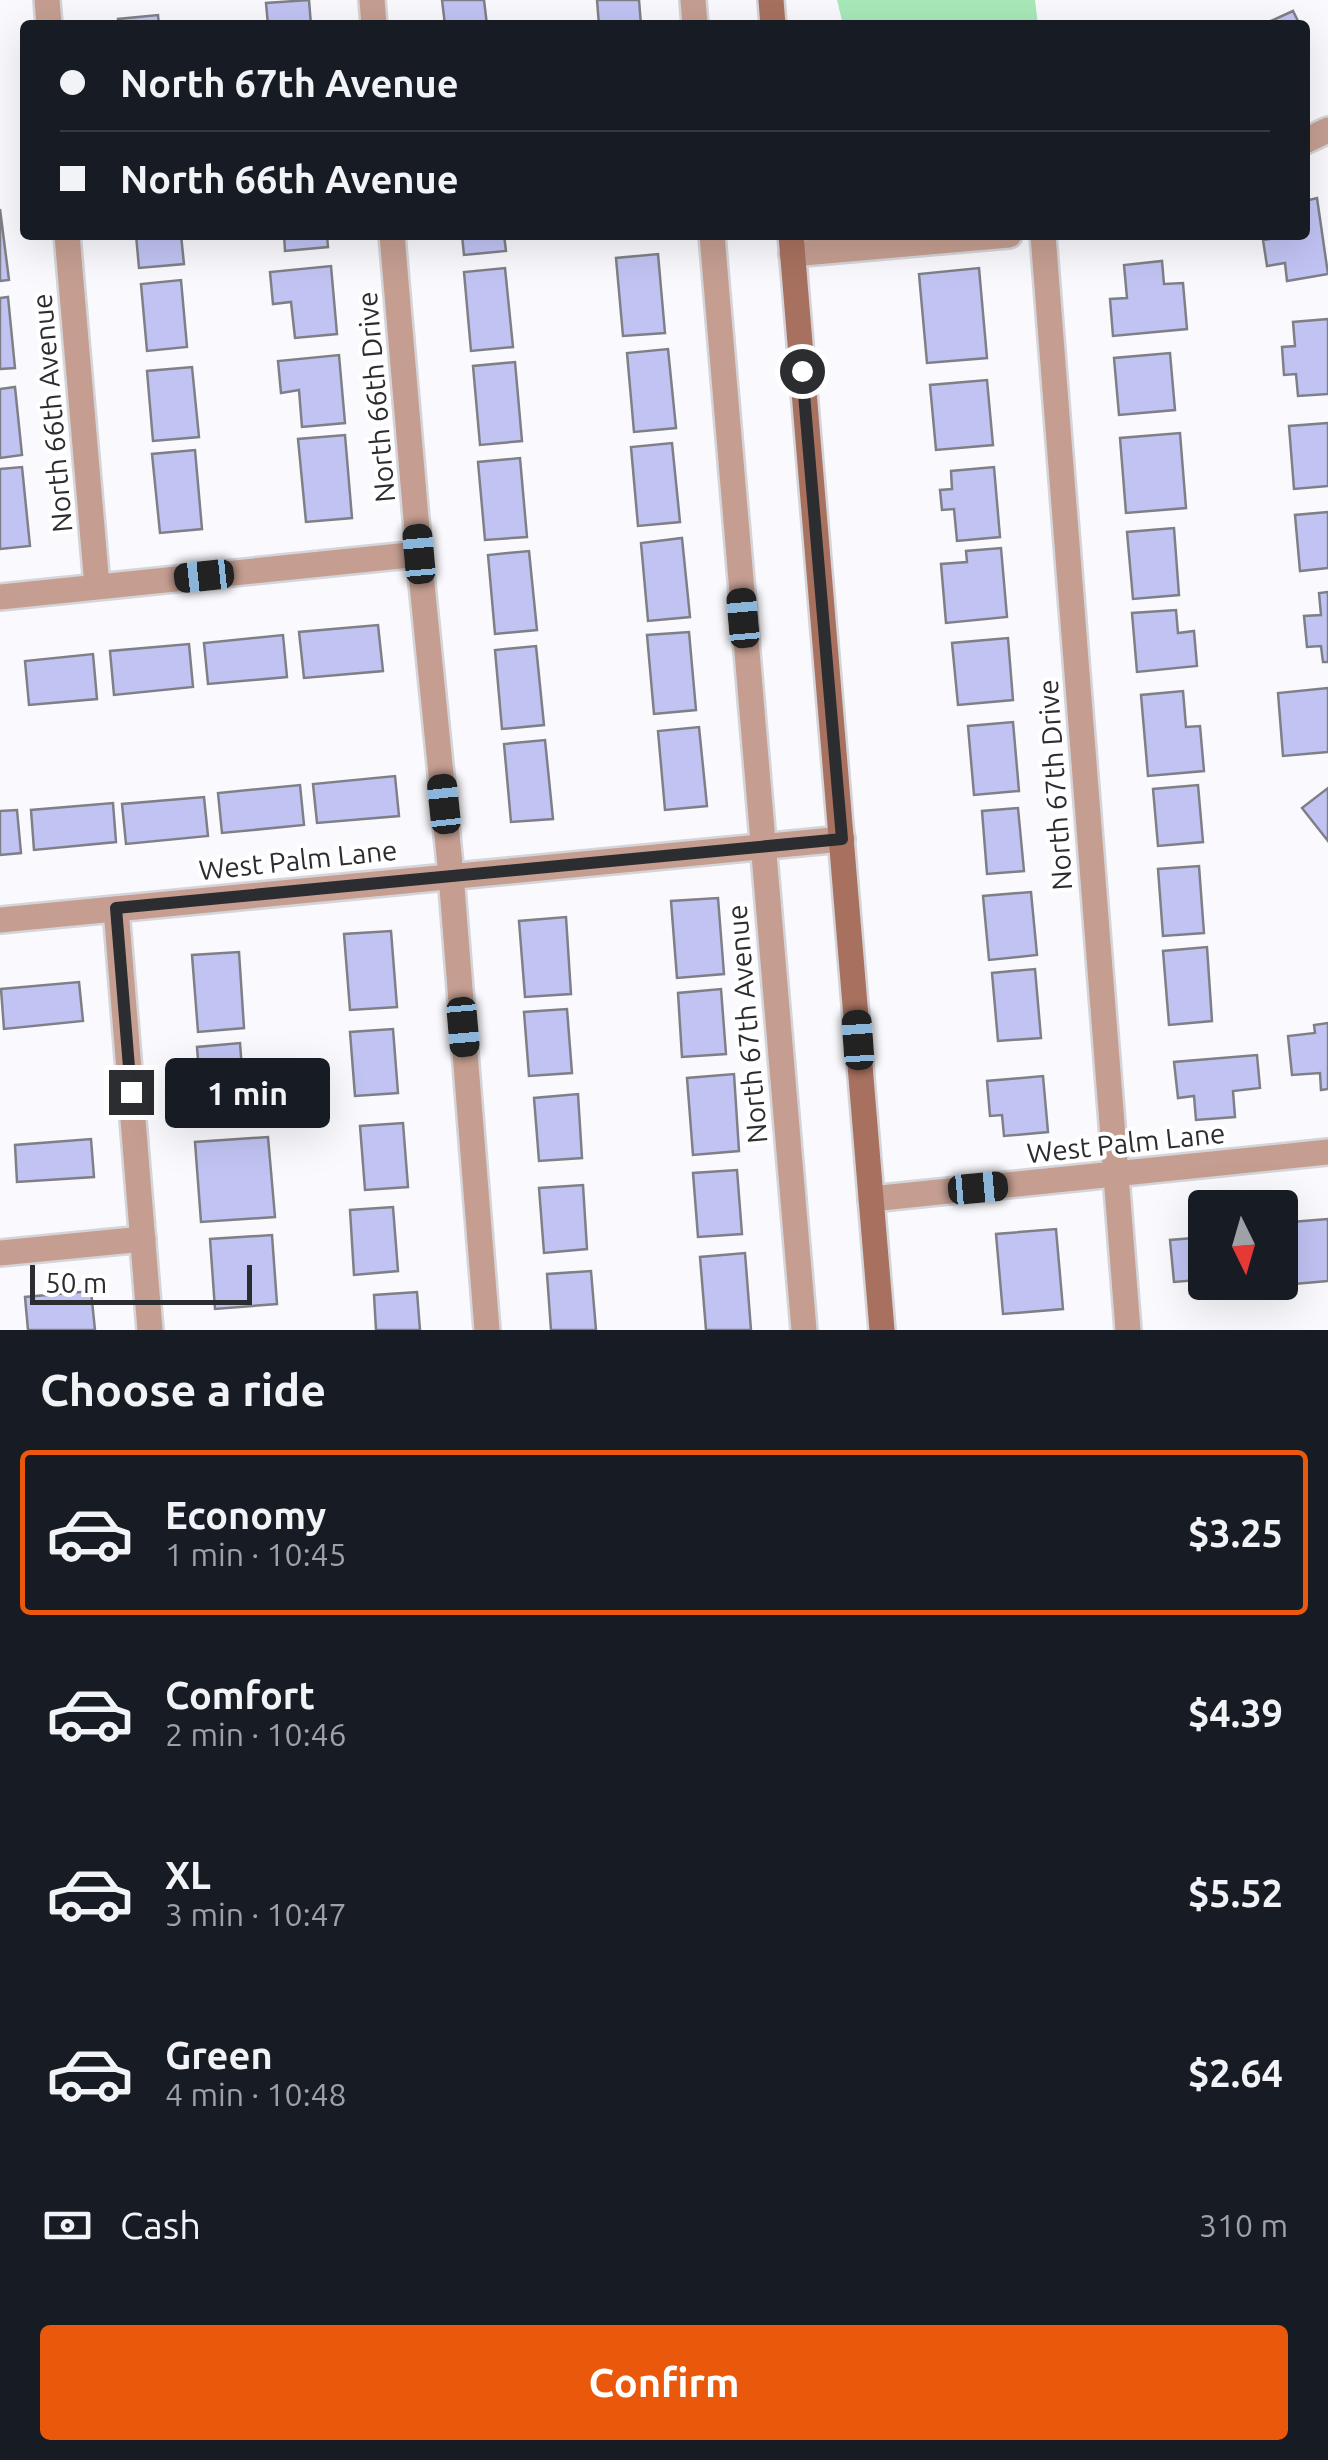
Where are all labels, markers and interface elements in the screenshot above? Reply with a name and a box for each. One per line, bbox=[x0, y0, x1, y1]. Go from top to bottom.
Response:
text: North 67th Avenue bbox=[120, 62, 459, 104]
text: North 66th Avenue bbox=[120, 158, 459, 200]
street label: North 66th Drive bbox=[351, 290, 400, 504]
street label: North 66th Avenue bbox=[26, 292, 77, 534]
route start bbox=[780, 349, 825, 394]
car bbox=[401, 523, 437, 585]
car bbox=[173, 558, 235, 594]
car bbox=[725, 587, 761, 649]
street label: North 67th Drive bbox=[1032, 678, 1077, 892]
car bbox=[426, 773, 462, 835]
street label: West Palm Lane bbox=[197, 834, 399, 885]
street label: North 67th Avenue bbox=[721, 903, 772, 1145]
car bbox=[445, 996, 481, 1058]
car bbox=[841, 1009, 875, 1071]
callout: 1 min bbox=[166, 1057, 331, 1127]
route end bbox=[109, 1070, 154, 1115]
text: 1 min bbox=[207, 1075, 288, 1111]
street label: West Palm Lane bbox=[1025, 1117, 1227, 1168]
car bbox=[947, 1170, 1009, 1206]
north arrow bbox=[1188, 1190, 1298, 1300]
map controls bbox=[1188, 1190, 1298, 1300]
scale bar bbox=[30, 1260, 252, 1304]
text: 50 m bbox=[45, 1267, 107, 1298]
text: Choose a ride bbox=[40, 1364, 326, 1415]
icon: car bbox=[45, 1488, 135, 1578]
text: Economy bbox=[165, 1494, 326, 1536]
text: $3.25 bbox=[1188, 1512, 1283, 1554]
text: 1 min · 10:45 bbox=[165, 1536, 347, 1572]
icon: car bbox=[45, 1668, 135, 1758]
text: Comfort bbox=[165, 1674, 315, 1716]
text: $4.39 bbox=[1188, 1692, 1283, 1734]
text: 2 min · 10:46 bbox=[165, 1716, 347, 1752]
icon: car bbox=[45, 1848, 135, 1938]
text: XL bbox=[165, 1854, 211, 1896]
text: $5.52 bbox=[1188, 1872, 1283, 1914]
text: 3 min · 10:47 bbox=[165, 1896, 347, 1932]
icon: car bbox=[45, 2028, 135, 2118]
text: Green bbox=[165, 2034, 273, 2076]
text: $2.64 bbox=[1188, 2052, 1283, 2094]
text: 4 min · 10:48 bbox=[165, 2076, 347, 2112]
icon: cash bbox=[40, 2198, 95, 2253]
text: Cash bbox=[120, 2204, 201, 2246]
text: 310 m bbox=[1199, 2207, 1288, 2243]
button: Confirm bbox=[40, 2325, 1288, 2440]

